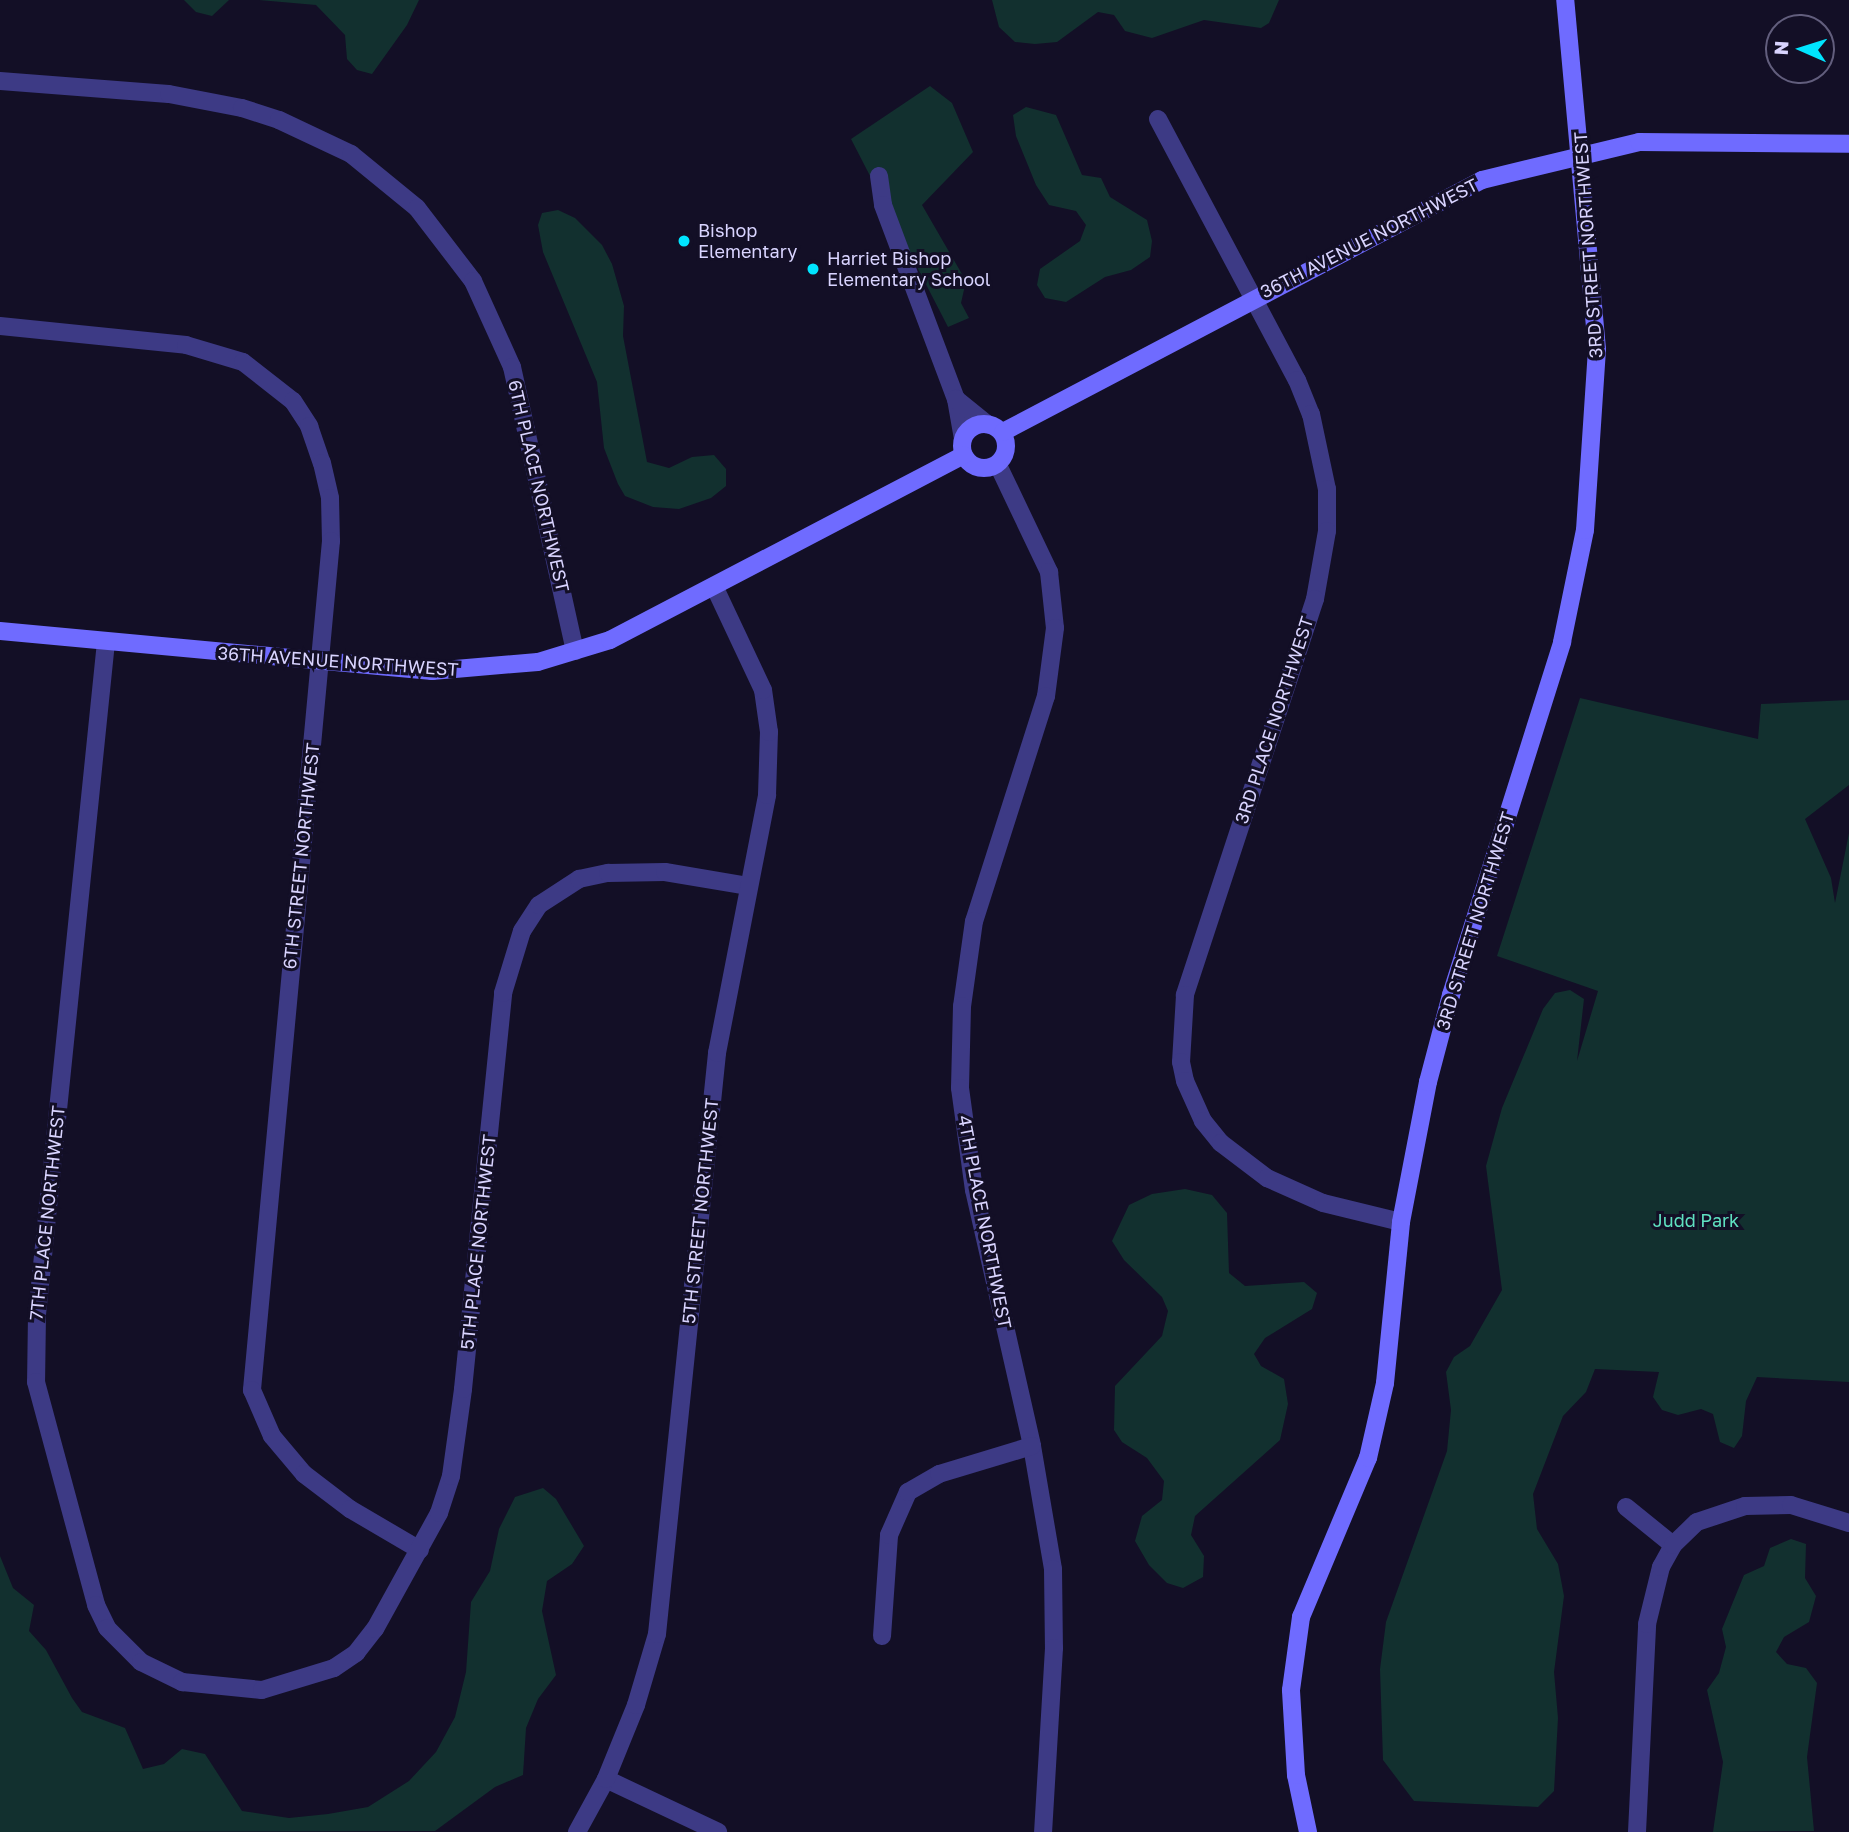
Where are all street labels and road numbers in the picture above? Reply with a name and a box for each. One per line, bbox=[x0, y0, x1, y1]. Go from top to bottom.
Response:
street label: 3RD STREET NORTHWEST bbox=[1569, 131, 1607, 359]
street label: 36TH AVENUE NORTHWEST bbox=[1257, 174, 1481, 302]
street label: 6TH PLACE NORTHWEST bbox=[504, 378, 574, 594]
street label: 3RD PLACE NORTHWEST bbox=[1230, 614, 1318, 826]
street label: 36TH AVENUE NORTHWEST bbox=[217, 642, 459, 680]
street label: 6TH STREET NORTHWEST bbox=[278, 742, 324, 970]
street label: 3RD STREET NORTHWEST bbox=[1431, 809, 1519, 1033]
street label: 5TH STREET NORTHWEST bbox=[677, 1097, 723, 1325]
street label: 7TH PLACE NORTHWEST bbox=[25, 1105, 69, 1321]
street label: 4TH PLACE NORTHWEST bbox=[954, 1113, 1016, 1331]
street label: 5TH PLACE NORTHWEST bbox=[456, 1133, 500, 1351]

